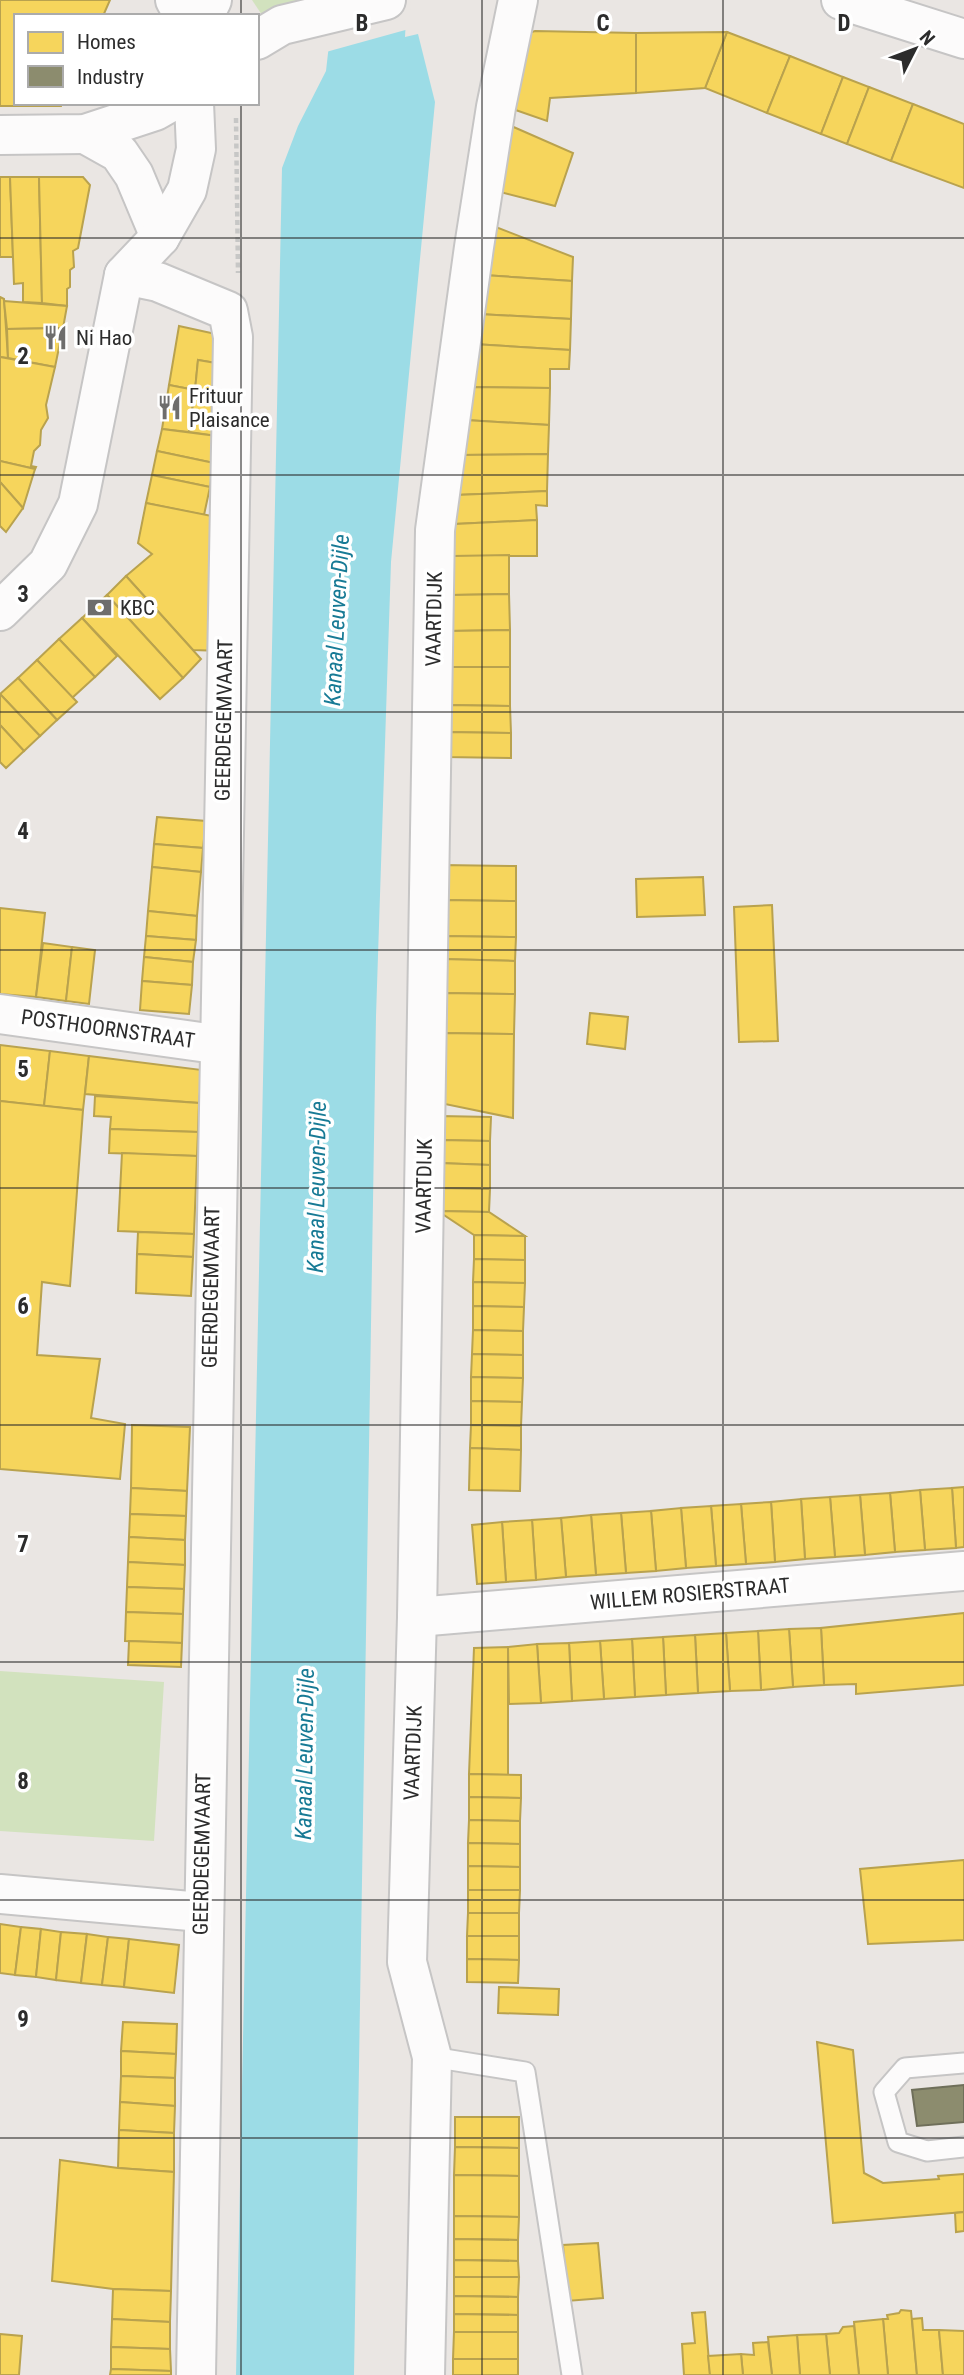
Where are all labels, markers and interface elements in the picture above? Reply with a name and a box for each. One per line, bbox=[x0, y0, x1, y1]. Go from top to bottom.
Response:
text: B bbox=[356, 10, 368, 37]
text: C bbox=[596, 10, 610, 37]
text: D bbox=[838, 10, 851, 37]
legend bbox=[14, 14, 259, 105]
north arrow bbox=[880, 14, 950, 84]
text: N bbox=[915, 26, 940, 50]
text: Homes bbox=[77, 30, 136, 54]
text: Industry bbox=[77, 65, 144, 89]
restaurant icon: Ni Hao bbox=[42, 324, 70, 352]
place label: Ni Hao bbox=[76, 326, 132, 350]
text: 2 bbox=[17, 343, 29, 370]
place label: Frituur Plaisance bbox=[189, 384, 270, 432]
restaurant icon: Frituur Plaisance bbox=[155, 394, 183, 422]
water label: Kanaal Leuven-Dijle bbox=[319, 533, 355, 707]
street label: VAARTDIJK bbox=[421, 571, 447, 667]
text: 3 bbox=[17, 581, 29, 608]
bank icon: KBC bbox=[86, 594, 114, 622]
place label: KBC bbox=[120, 596, 155, 620]
street label: GEERDEGEMVAART bbox=[211, 639, 237, 801]
text: 4 bbox=[17, 818, 29, 845]
street label: POSTHOORNSTRAAT bbox=[20, 1005, 197, 1053]
text: 5 bbox=[17, 1056, 29, 1083]
water label: Kanaal Leuven-Dijle bbox=[302, 1101, 332, 1273]
street label: VAARTDIJK bbox=[411, 1138, 437, 1234]
street label: GEERDEGEMVAART bbox=[198, 1206, 224, 1368]
text: 6 bbox=[17, 1293, 29, 1320]
text: 7 bbox=[17, 1531, 29, 1558]
street label: WILLEM ROSIERSTRAAT bbox=[589, 1573, 791, 1615]
water label: Kanaal Leuven-Dijle bbox=[290, 1668, 320, 1840]
street label: VAARTDIJK bbox=[399, 1704, 427, 1801]
text: 8 bbox=[17, 1768, 29, 1795]
street label: GEERDEGEMVAART bbox=[189, 1773, 215, 1935]
text: 9 bbox=[17, 2006, 29, 2033]

